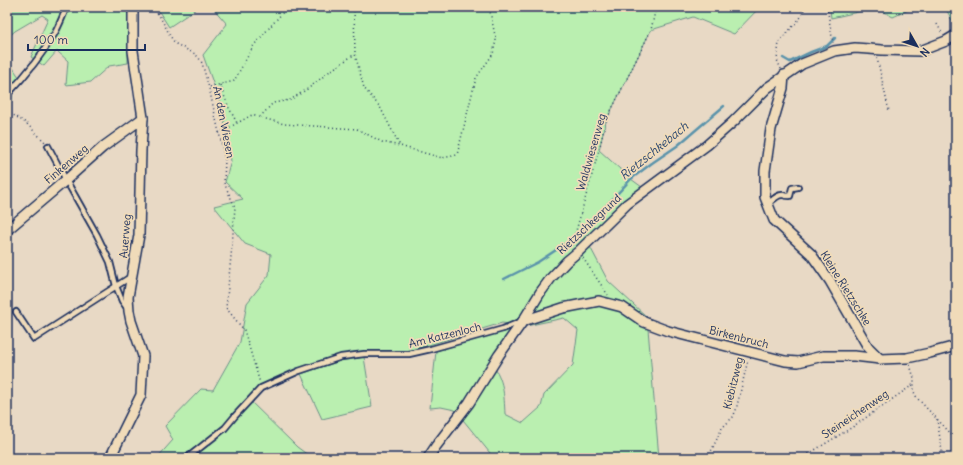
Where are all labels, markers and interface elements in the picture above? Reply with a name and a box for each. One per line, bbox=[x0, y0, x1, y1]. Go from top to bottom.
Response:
scale bar bbox=[28, 26, 145, 52]
north arrow bbox=[897, 26, 937, 66]
text: 100 m bbox=[34, 32, 68, 47]
text: N bbox=[917, 45, 933, 60]
street label: An den Wiesen bbox=[210, 85, 238, 159]
street label: Waldwiesenweg bbox=[573, 112, 609, 192]
water label: Rietzschkebach bbox=[616, 118, 692, 183]
street label: Finkenweg bbox=[41, 141, 91, 187]
street label: Rietzschkegrund bbox=[554, 190, 624, 257]
street label: Auerweg bbox=[116, 213, 134, 259]
street label: Kleine Rietzschke bbox=[817, 248, 875, 328]
street label: Am Katzenloch bbox=[407, 319, 483, 351]
street label: Birkenbruch bbox=[708, 323, 770, 351]
street label: Kiebitzweg bbox=[720, 355, 746, 411]
street label: Steineichenweg bbox=[819, 387, 891, 441]

